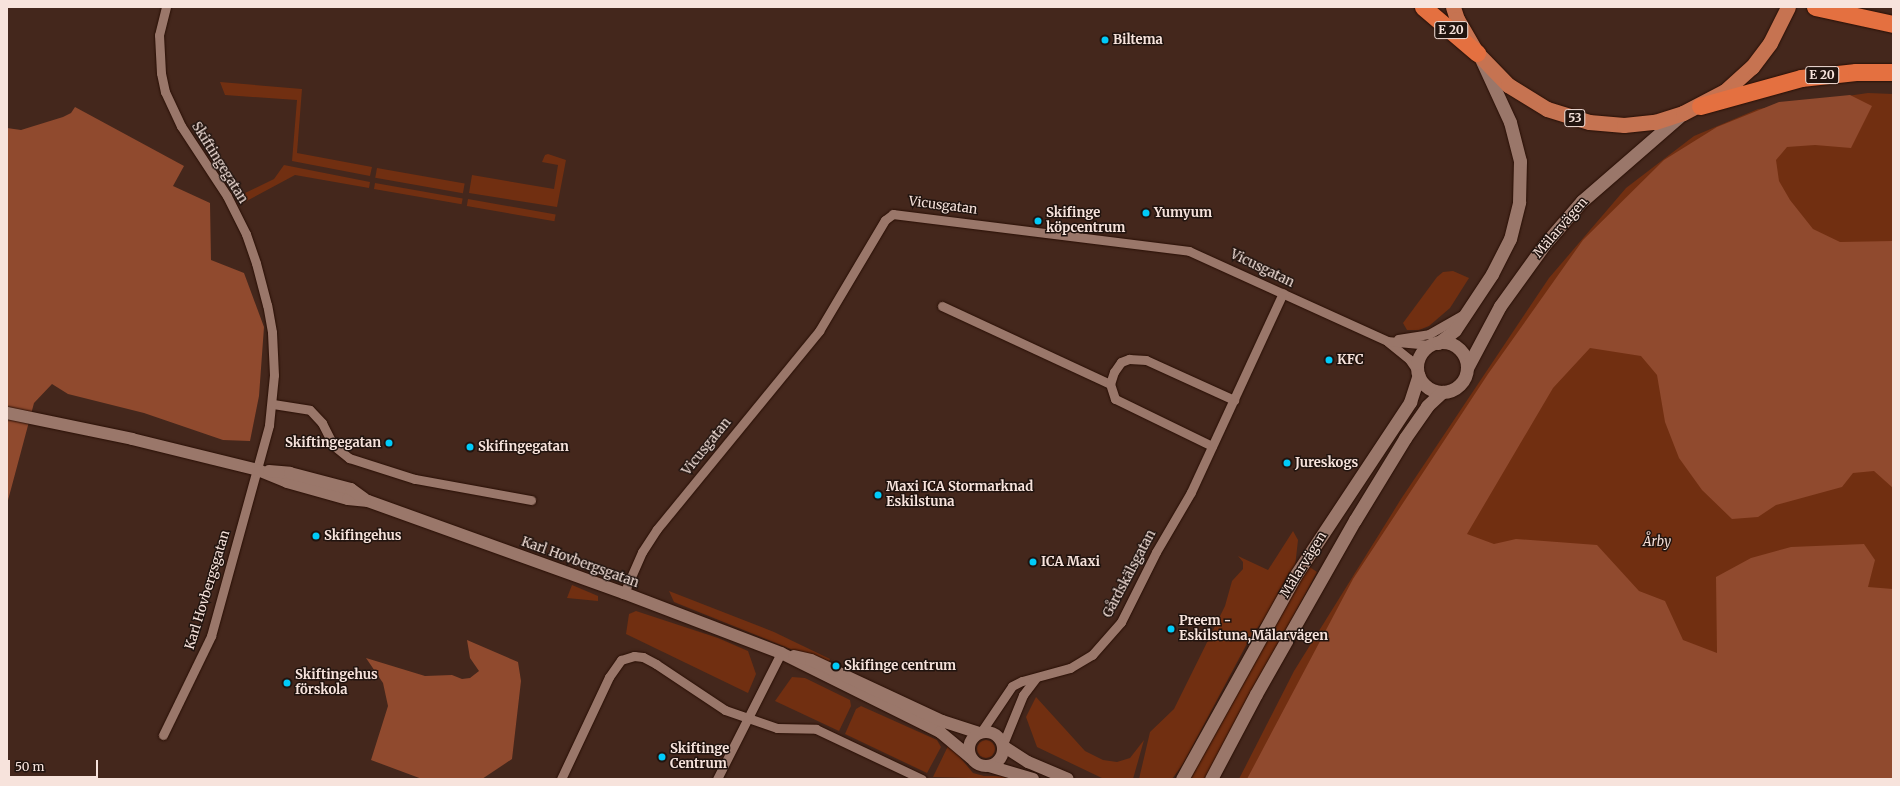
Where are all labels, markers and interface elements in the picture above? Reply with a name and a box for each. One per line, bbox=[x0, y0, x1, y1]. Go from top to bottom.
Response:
road number: E 20 bbox=[1434, 20, 1468, 40]
place label: Biltema bbox=[1113, 32, 1163, 48]
marker: Biltema bbox=[1100, 35, 1110, 45]
road number: E 20 bbox=[1805, 65, 1839, 85]
road number: 53 bbox=[1564, 108, 1586, 128]
street label: Skiftingegatan bbox=[188, 119, 250, 207]
street label: Vicusgatan bbox=[908, 194, 978, 218]
street label: Mälarvägen bbox=[1531, 195, 1591, 261]
place label: Yumyum bbox=[1154, 205, 1212, 221]
place label: Skifinge köpcentrum bbox=[1046, 206, 1125, 237]
marker: Yumyum bbox=[1141, 208, 1151, 218]
marker: Skifinge köpcentrum bbox=[1033, 216, 1043, 226]
street label: Vicusgatan bbox=[1228, 247, 1296, 291]
place label: KFC bbox=[1337, 352, 1364, 368]
marker: KFC bbox=[1324, 355, 1334, 365]
street label: Vicusgatan bbox=[679, 415, 735, 479]
place label: Skiftingegatan bbox=[285, 435, 381, 451]
marker: Skiftingegatan bbox=[384, 438, 394, 448]
place label: Skifingegatan bbox=[478, 439, 569, 455]
marker: Skifingegatan bbox=[465, 442, 475, 452]
place label: Jureskogs bbox=[1295, 455, 1358, 471]
marker: Jureskogs bbox=[1282, 458, 1292, 468]
place label: Maxi ICA Stormarknad Eskilstuna bbox=[886, 480, 1033, 511]
marker: Maxi ICA Stormarknad Eskilstuna bbox=[873, 490, 883, 500]
street label: Karl Hovbergsgatan bbox=[182, 528, 234, 652]
place label: Skifingehus bbox=[324, 528, 402, 544]
street label: Gårdskälsgatan bbox=[1100, 528, 1160, 620]
street label: Mälarvägen bbox=[1278, 529, 1330, 601]
marker: Skifingehus bbox=[311, 531, 321, 541]
street label: Karl Hovbergsgatan bbox=[519, 534, 641, 592]
park label: Årby bbox=[1643, 534, 1671, 550]
place label: ICA Maxi bbox=[1041, 554, 1100, 570]
marker: ICA Maxi bbox=[1028, 557, 1038, 567]
place label: Preem - Eskilstuna,Mälarvägen bbox=[1179, 614, 1328, 645]
marker: Preem - Eskilstuna,Mälarvägen bbox=[1166, 624, 1176, 634]
place label: Skifinge centrum bbox=[844, 658, 956, 674]
marker: Skifinge centrum bbox=[831, 661, 841, 671]
place label: Skiftingehus förskola bbox=[295, 668, 378, 699]
marker: Skiftingehus förskola bbox=[282, 678, 292, 688]
place label: Skiftinge Centrum bbox=[670, 742, 729, 773]
scale bar bbox=[10, 752, 100, 778]
marker: Skiftinge Centrum bbox=[657, 752, 667, 762]
text: 50 m bbox=[15, 759, 44, 774]

